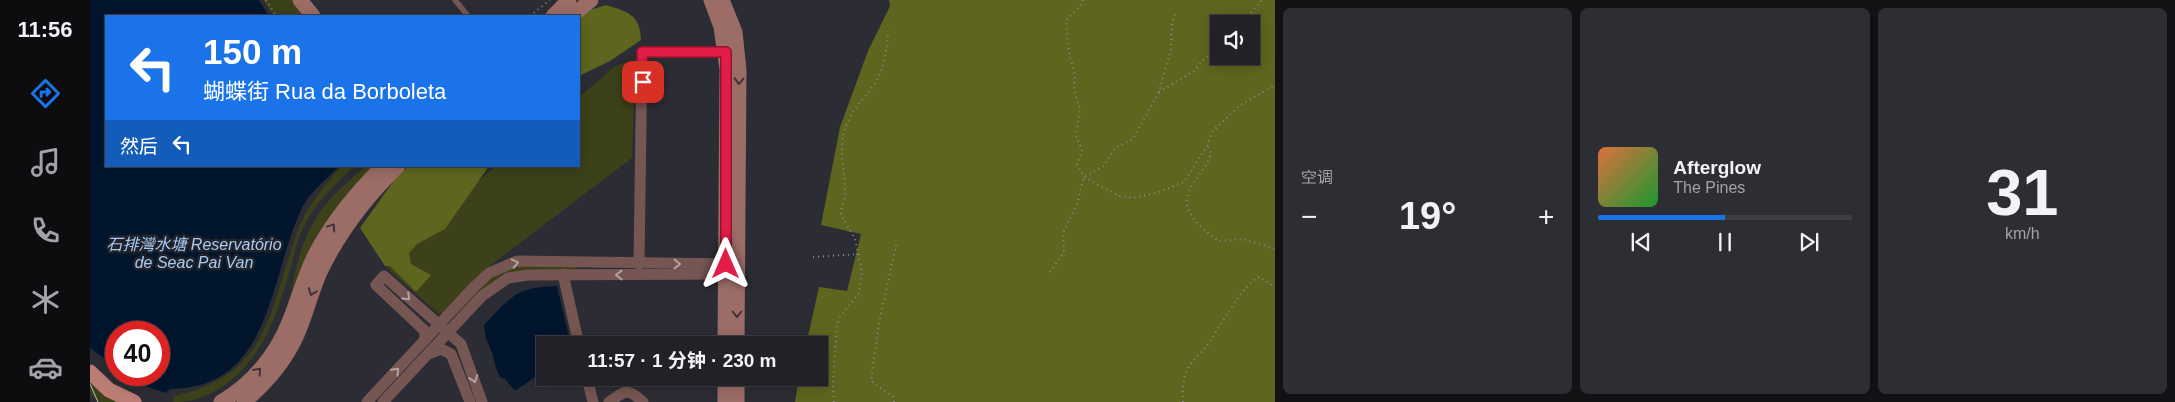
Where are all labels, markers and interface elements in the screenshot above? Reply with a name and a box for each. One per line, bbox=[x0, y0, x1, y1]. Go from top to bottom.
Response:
map controls bbox=[1210, 15, 1260, 65]
button: sound bbox=[1210, 15, 1260, 65]
text: 11:56 bbox=[17, 17, 73, 42]
text: 150 m bbox=[203, 32, 302, 71]
icon: left bbox=[120, 35, 185, 100]
pin bbox=[622, 61, 664, 103]
icon: arrive bbox=[629, 68, 657, 96]
icon: directions bbox=[28, 76, 63, 111]
one-way arrow bbox=[734, 78, 744, 85]
text: 蝴蝶街 Rua da Borboleta bbox=[203, 79, 446, 104]
icon: left bbox=[168, 130, 196, 158]
text: 然后 bbox=[120, 136, 158, 157]
icon: music bbox=[28, 145, 63, 180]
text: 31 bbox=[1986, 156, 2058, 229]
text: Afterglow bbox=[1673, 157, 1761, 178]
text: 空调 bbox=[1301, 169, 1333, 186]
text: The Pines bbox=[1673, 179, 1745, 196]
text: 19° bbox=[1399, 195, 1456, 237]
text: − bbox=[1301, 201, 1317, 232]
text: + bbox=[1538, 201, 1554, 232]
icon: phone bbox=[28, 213, 63, 248]
one-way arrow bbox=[325, 224, 335, 233]
text: km/h bbox=[2005, 225, 2040, 242]
icon: previous bbox=[1627, 228, 1655, 256]
icon: pause bbox=[1711, 228, 1739, 256]
icon: next bbox=[1795, 228, 1823, 256]
water label: 石排灣水塘 Reservatório de Seac Pai Van bbox=[106, 236, 282, 271]
position arrow bbox=[699, 237, 751, 289]
one-way arrow bbox=[510, 258, 519, 269]
one-way arrow bbox=[674, 259, 681, 269]
one-way arrow bbox=[614, 270, 622, 280]
icon: climate bbox=[28, 282, 63, 317]
one-way arrow bbox=[308, 288, 318, 296]
one-way arrow bbox=[401, 291, 410, 300]
one-way arrow bbox=[732, 310, 742, 318]
speed limit sign: 40 bbox=[105, 321, 170, 386]
icon: car bbox=[28, 350, 63, 385]
text: 11:57 · 1 分钟 · 230 m bbox=[587, 350, 777, 371]
one-way arrow bbox=[390, 367, 399, 376]
one-way arrow bbox=[253, 368, 262, 377]
one-way arrow bbox=[468, 375, 478, 383]

